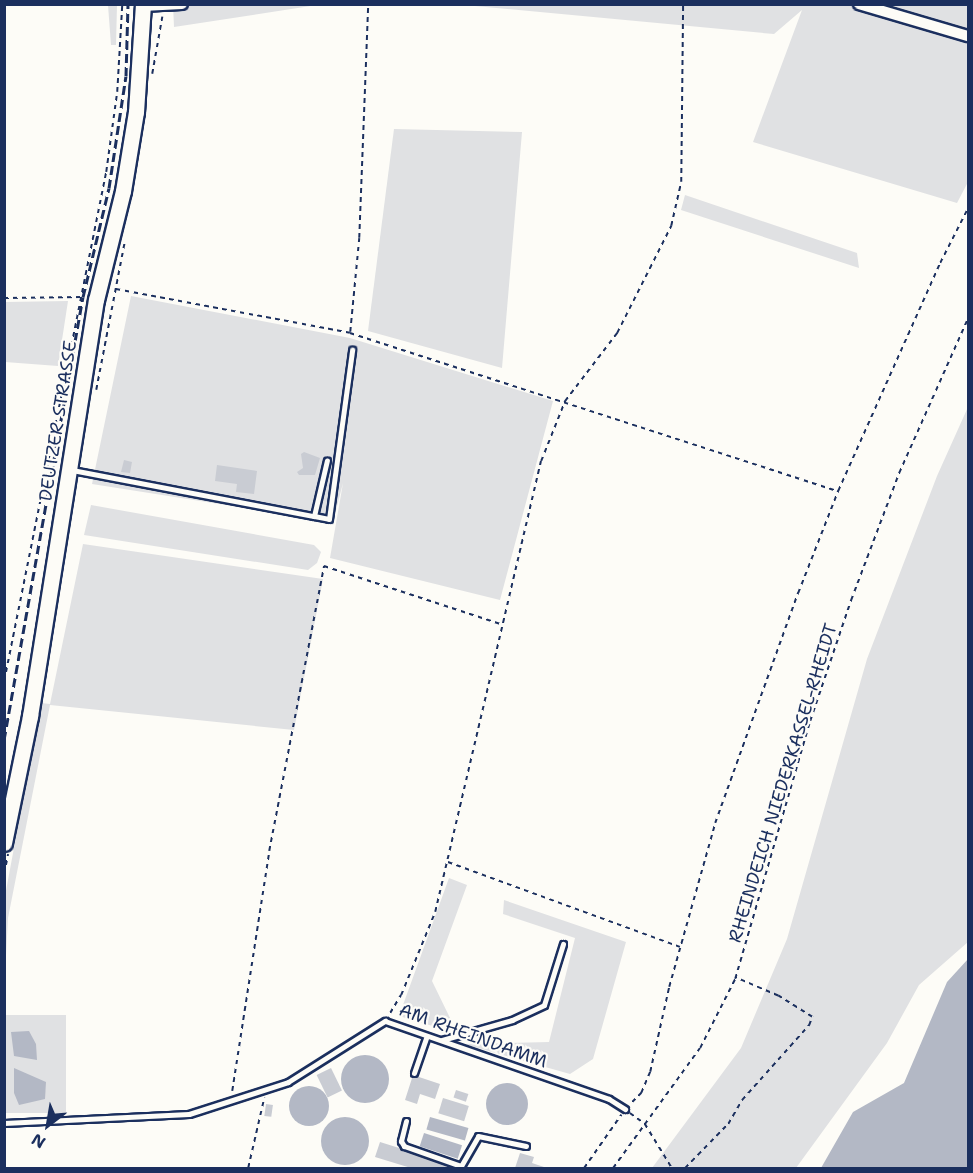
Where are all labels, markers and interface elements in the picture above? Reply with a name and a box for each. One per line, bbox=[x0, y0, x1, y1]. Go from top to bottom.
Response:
street label: DEUTZER STRASSE bbox=[35, 339, 81, 503]
street label: RHEINDEICH NIEDERKASSEL-RHEIDT bbox=[724, 621, 842, 945]
street label: AM RHEINDAMM bbox=[396, 999, 550, 1073]
north arrow bbox=[18, 1095, 78, 1155]
text: N bbox=[28, 1129, 49, 1153]

